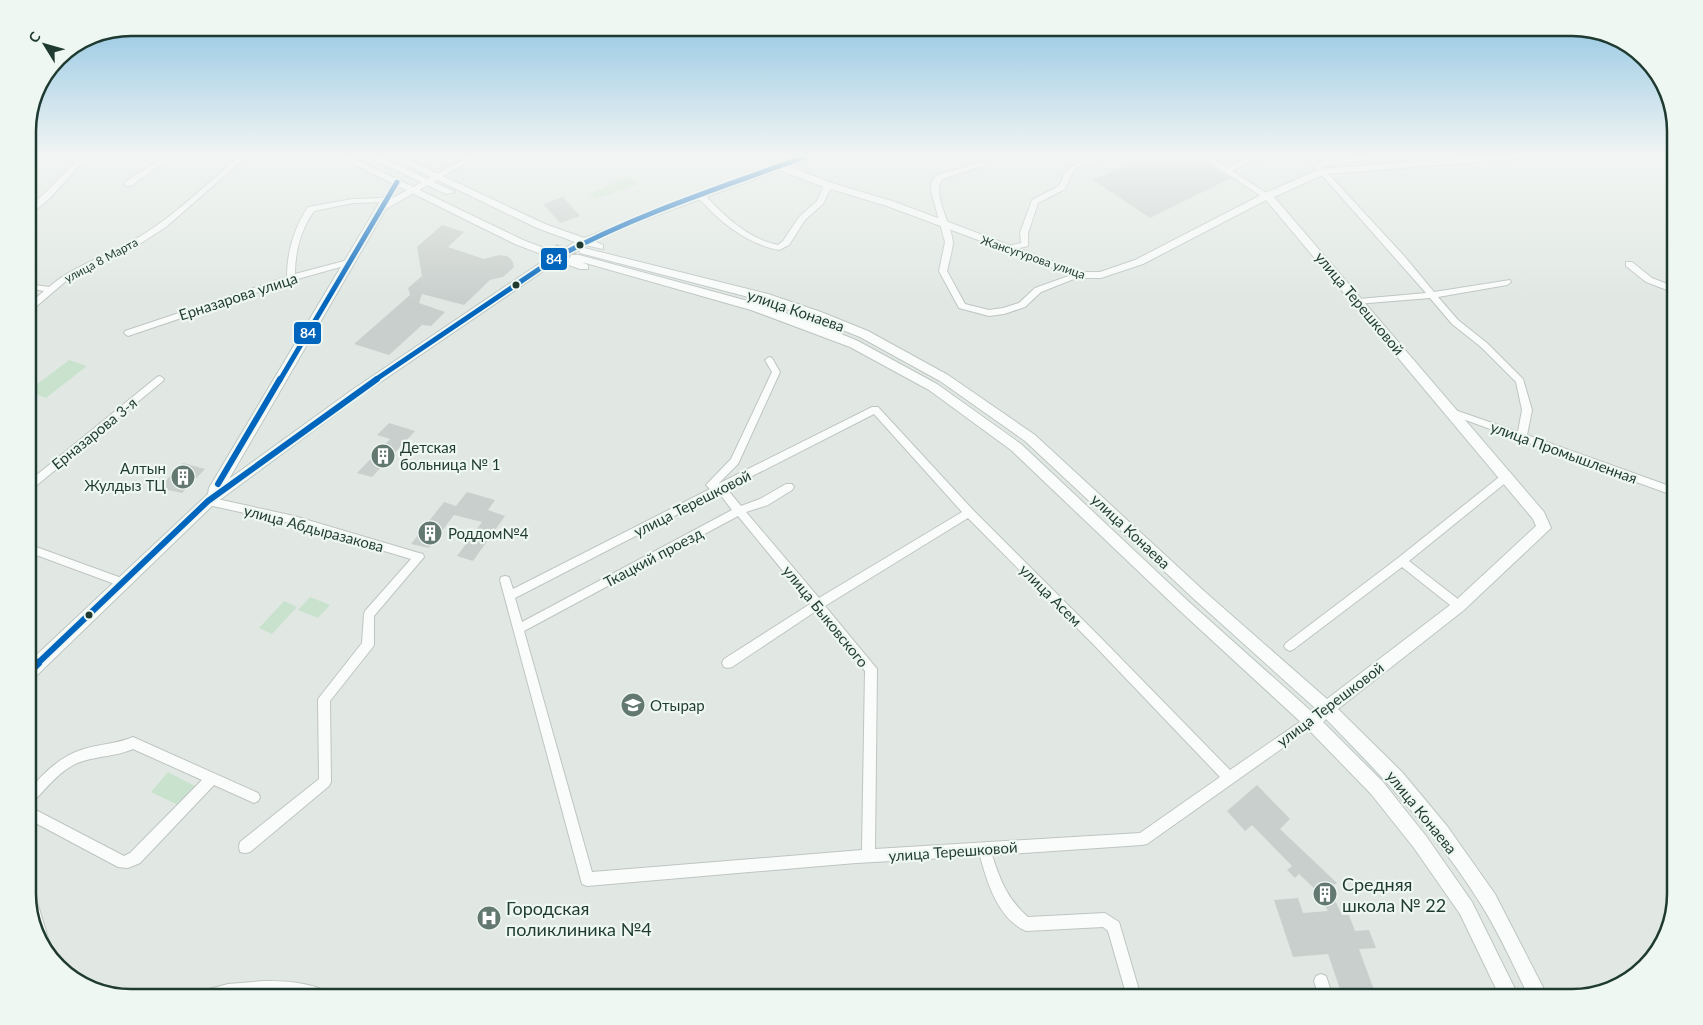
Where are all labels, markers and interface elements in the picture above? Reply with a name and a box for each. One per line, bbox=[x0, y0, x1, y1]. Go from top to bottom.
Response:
north arrow bbox=[20, 20, 70, 70]
text: С bbox=[25, 27, 44, 46]
street label: Жансугурова улица bbox=[979, 232, 1087, 282]
street label: улица 8 Марта bbox=[62, 234, 140, 286]
unlabelled marker bbox=[575, 240, 585, 250]
line badge: 84 bbox=[540, 247, 568, 271]
street label: улица Терешковой bbox=[1312, 248, 1408, 358]
text: 84 bbox=[546, 250, 562, 267]
street label: Ерназарова улица bbox=[176, 268, 300, 324]
unlabelled marker bbox=[511, 280, 521, 290]
street label: улица Конаева bbox=[745, 285, 847, 335]
line badge: 84 bbox=[293, 321, 322, 345]
text: 84 bbox=[300, 324, 316, 341]
street label: Ерназарова 3-я bbox=[48, 393, 140, 473]
street label: улица Промышленная bbox=[1488, 417, 1640, 487]
place label: Детская больница № 1 bbox=[400, 438, 500, 473]
building icon: Детская больница № 1 bbox=[370, 443, 396, 469]
place label: Алтын Жулдыз ТЦ bbox=[84, 459, 166, 494]
building icon: Алтын Жулдыз ТЦ bbox=[170, 464, 196, 490]
street label: улица Терешковой bbox=[630, 466, 754, 540]
street label: улица Конаева bbox=[1088, 490, 1174, 572]
street label: улица Абдыразакова bbox=[242, 501, 386, 555]
building icon: Роддом№4 bbox=[417, 520, 443, 546]
street label: Ткацкий проезд bbox=[600, 523, 706, 591]
place label: Роддом№4 bbox=[448, 524, 529, 542]
street label: улица Асем bbox=[1016, 560, 1086, 630]
street label: улица Быковского bbox=[779, 561, 873, 671]
unlabelled marker bbox=[84, 610, 94, 620]
street label: улица Терешковой bbox=[1273, 658, 1387, 750]
school or university icon: Отырар bbox=[620, 692, 646, 718]
place label: Отырар bbox=[650, 696, 705, 714]
street label: улица Конаева bbox=[1383, 767, 1461, 857]
street label: улица Терешковой bbox=[888, 838, 1018, 864]
place label: Средняя школа № 22 bbox=[1342, 873, 1446, 916]
building icon: Средняя школа № 22 bbox=[1312, 881, 1338, 907]
place label: Городская поликлиника №4 bbox=[506, 897, 652, 940]
hospital icon: Городская поликлиника №4 bbox=[476, 905, 502, 931]

